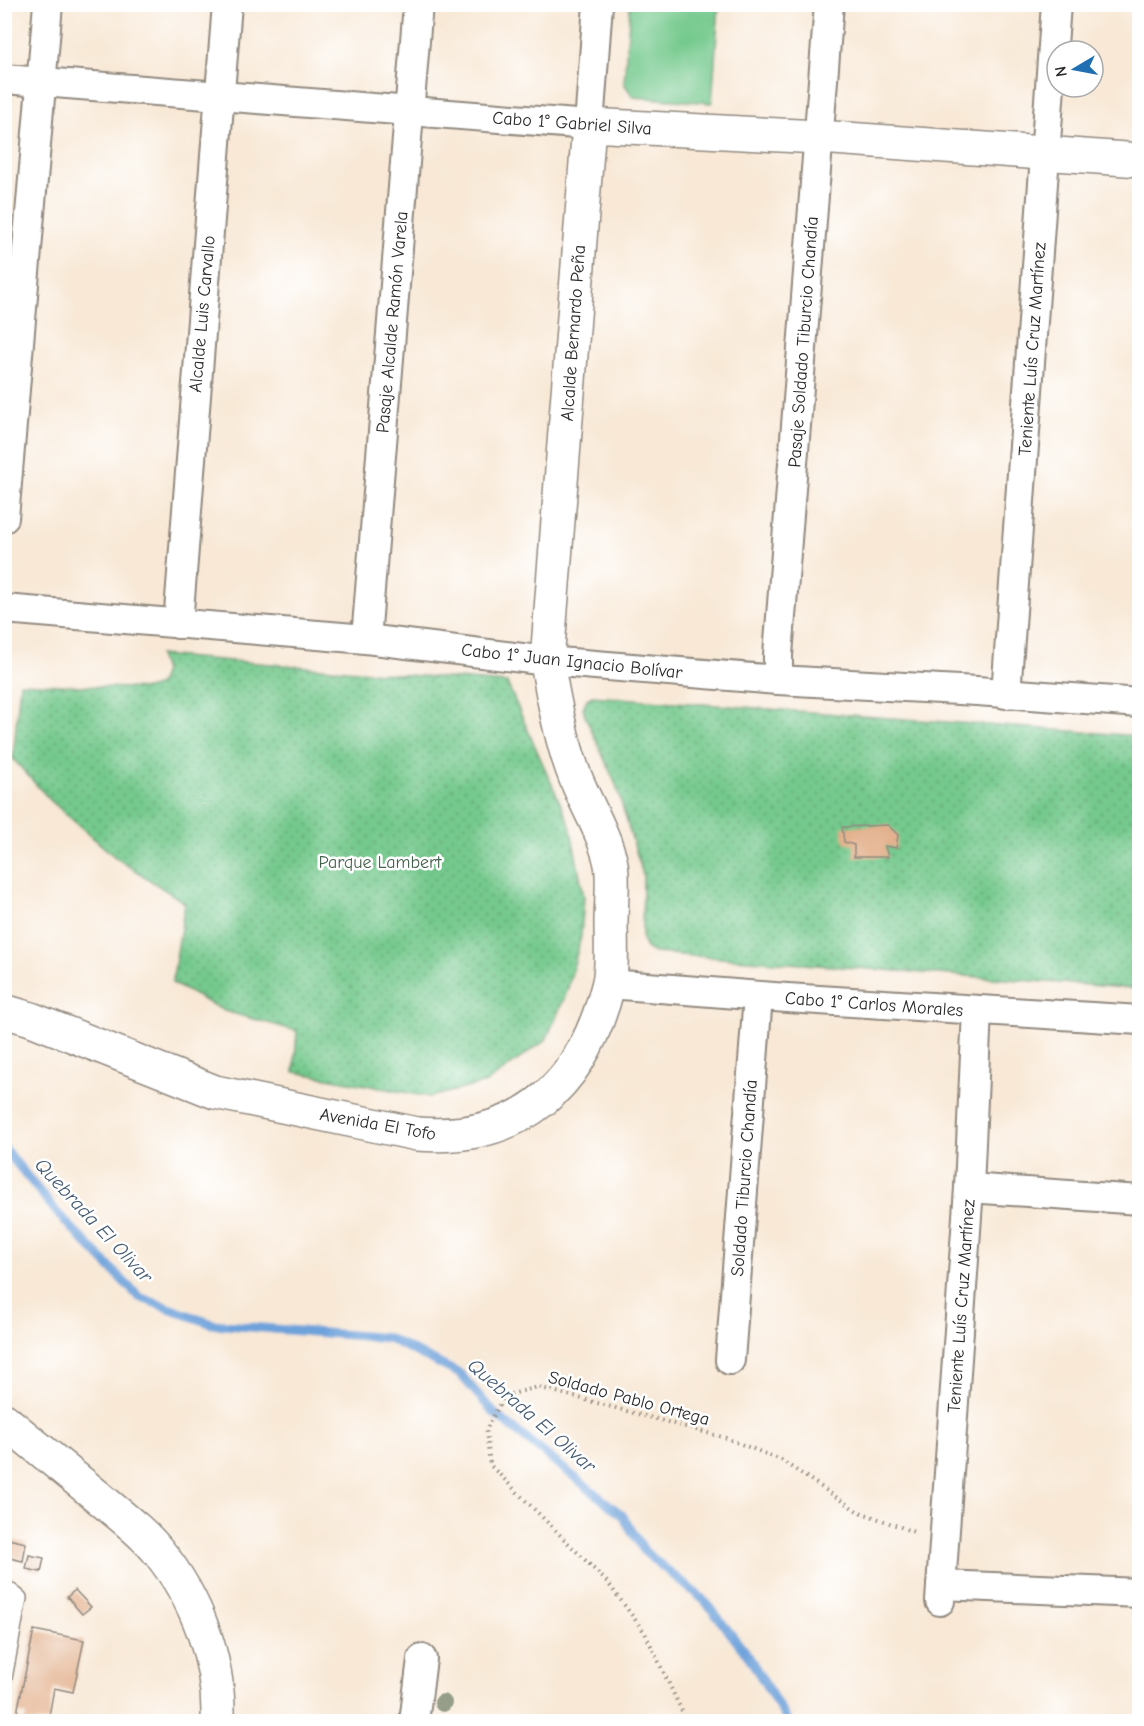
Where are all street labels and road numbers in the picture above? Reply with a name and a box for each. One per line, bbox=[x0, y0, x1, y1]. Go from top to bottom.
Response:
street label: Cabo 1° Gabriel Silva bbox=[492, 107, 652, 140]
street label: Pasaje Alcalde Ramón Varela bbox=[372, 210, 413, 434]
street label: Pasaje Soldado Tiburcio Chandía bbox=[784, 216, 823, 468]
street label: Alcalde Luis Carvallo bbox=[185, 235, 220, 394]
street label: Teniente Luís Cruz Martínez bbox=[1015, 241, 1050, 457]
street label: Alcalde Bernardo Peña bbox=[557, 244, 590, 422]
street label: Cabo 1° Juan Ignacio Bolívar bbox=[460, 639, 684, 684]
street label: Cabo 1° Carlos Morales bbox=[784, 988, 964, 1021]
street label: Soldado Tiburcio Chandía bbox=[727, 1079, 762, 1277]
street label: Avenida El Tofo bbox=[318, 1104, 438, 1145]
street label: Teniente Luís Cruz Martínez bbox=[944, 1198, 979, 1414]
street label: Soldado Pablo Ortega bbox=[546, 1367, 712, 1430]

